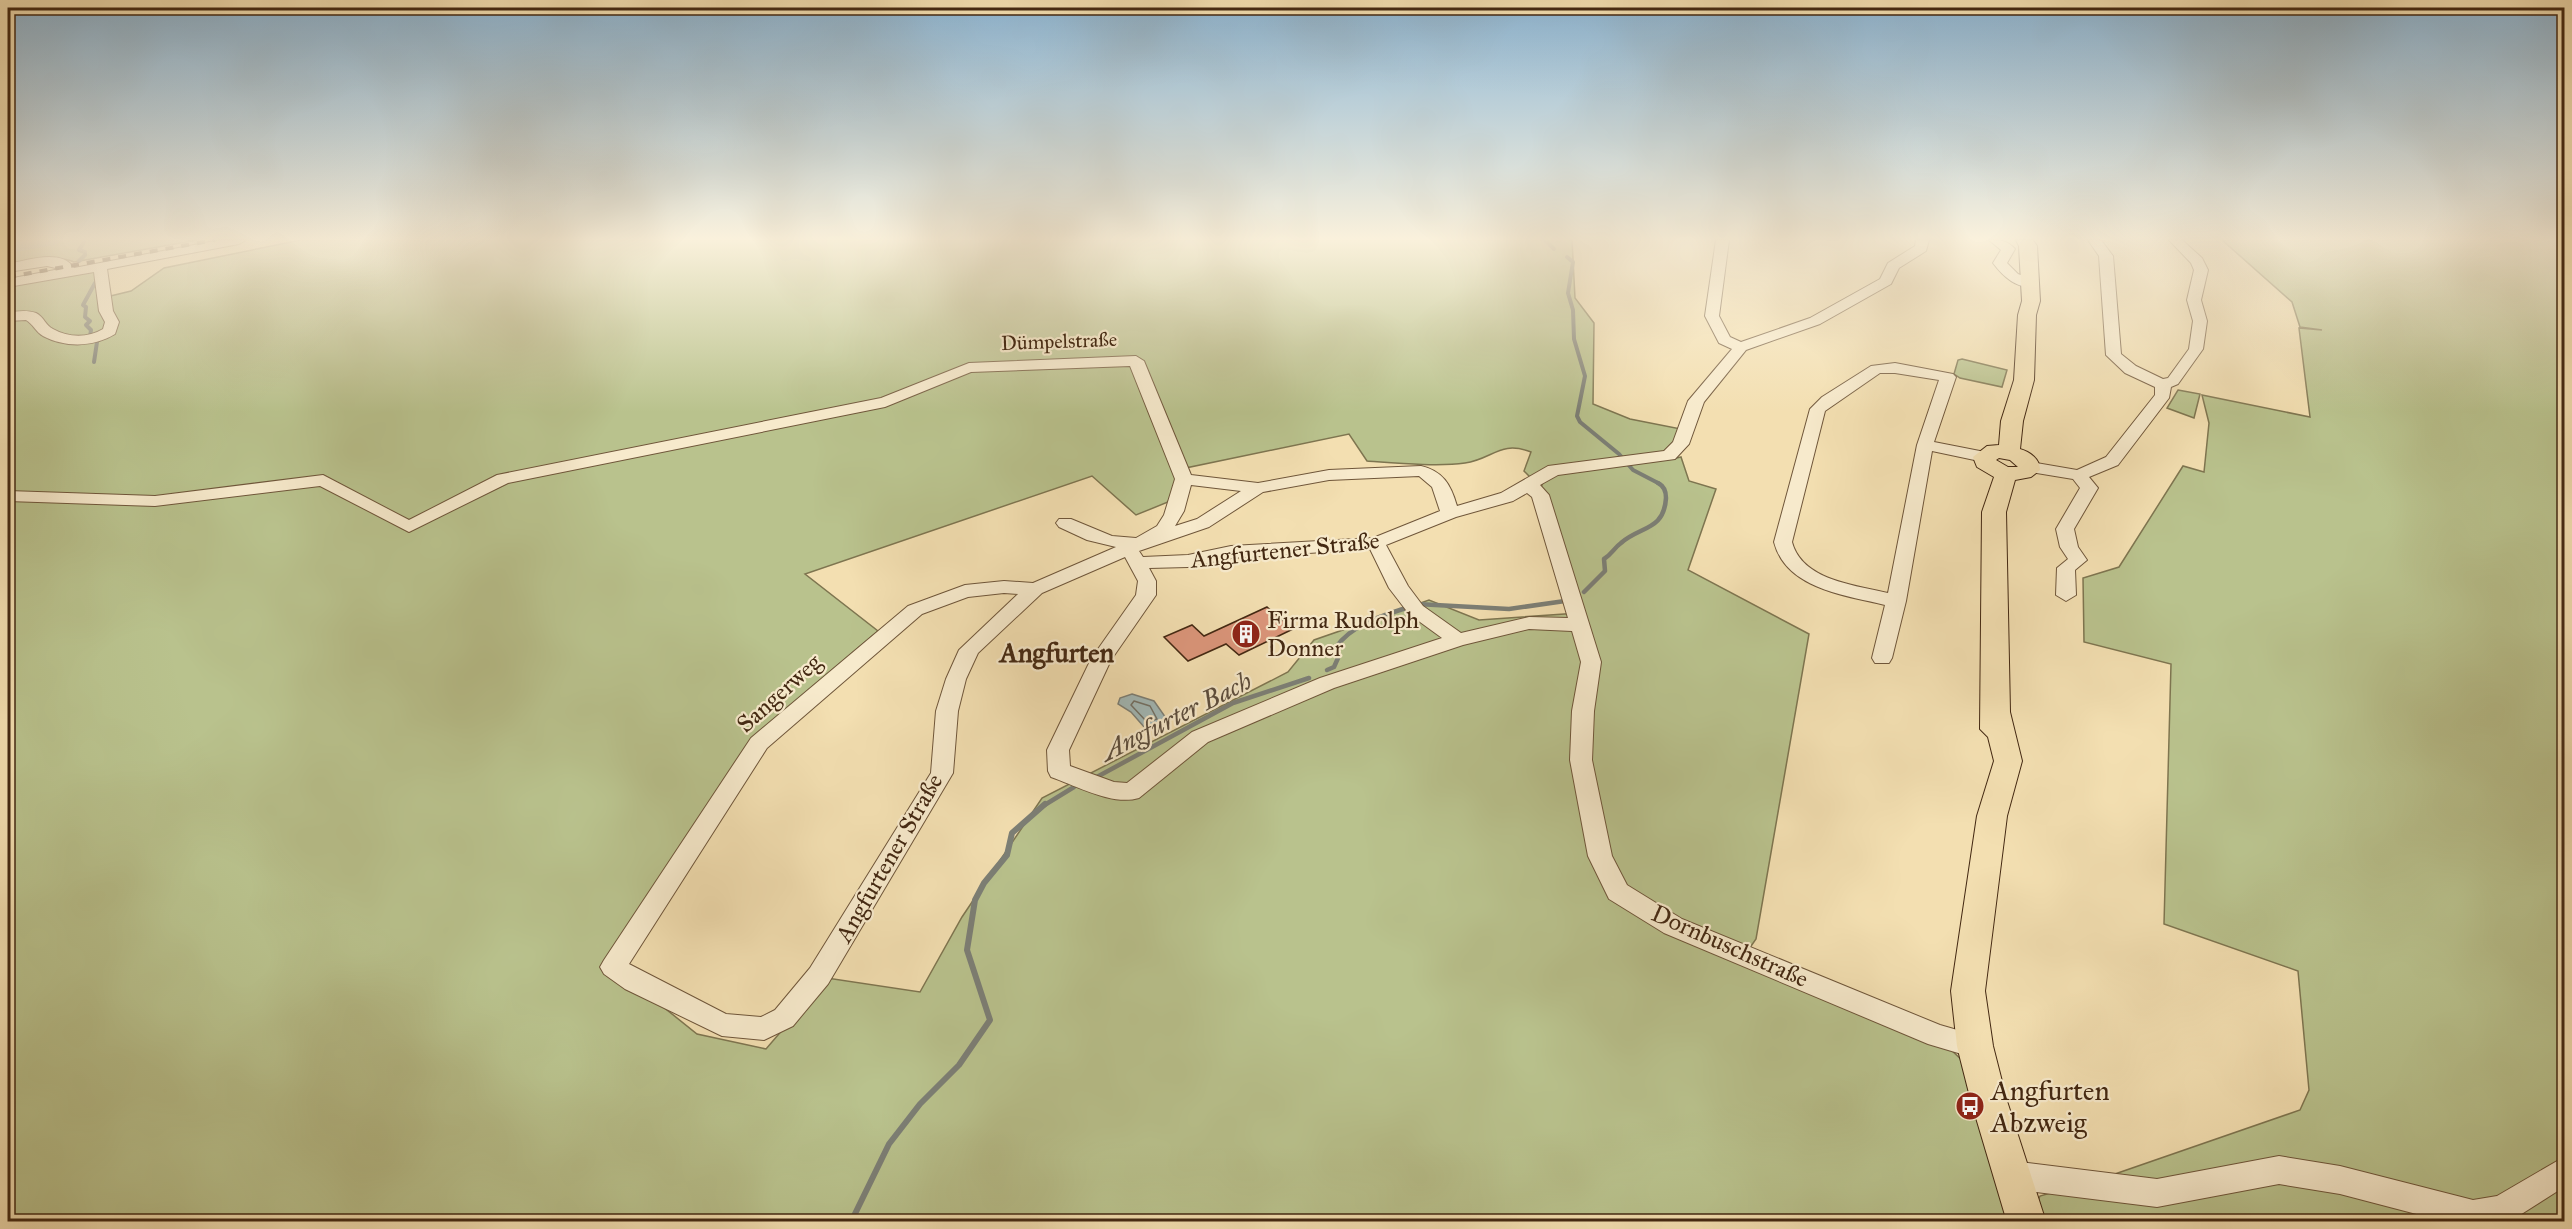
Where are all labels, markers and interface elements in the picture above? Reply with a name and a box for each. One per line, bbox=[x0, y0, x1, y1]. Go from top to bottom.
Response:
street label: Dümpelstraße bbox=[1001, 327, 1117, 355]
street label: Angfurtener Straße bbox=[1188, 525, 1381, 575]
place label: Firma Rudolph Donner bbox=[1267, 605, 1419, 663]
building icon: Firma Rudolph Donner bbox=[1230, 618, 1262, 650]
district label: Angfurten bbox=[998, 636, 1115, 670]
street label: Sangerweg bbox=[730, 647, 828, 739]
water label: Angfurter Bach bbox=[1093, 664, 1257, 769]
street label: Angfurtener Straße bbox=[828, 768, 949, 949]
street label: Dornbuschstraße bbox=[1647, 898, 1813, 994]
place label: Angfurten Abzweig bbox=[1990, 1073, 2110, 1140]
bus stop icon: Angfurten Abzweig bbox=[1954, 1090, 1986, 1122]

